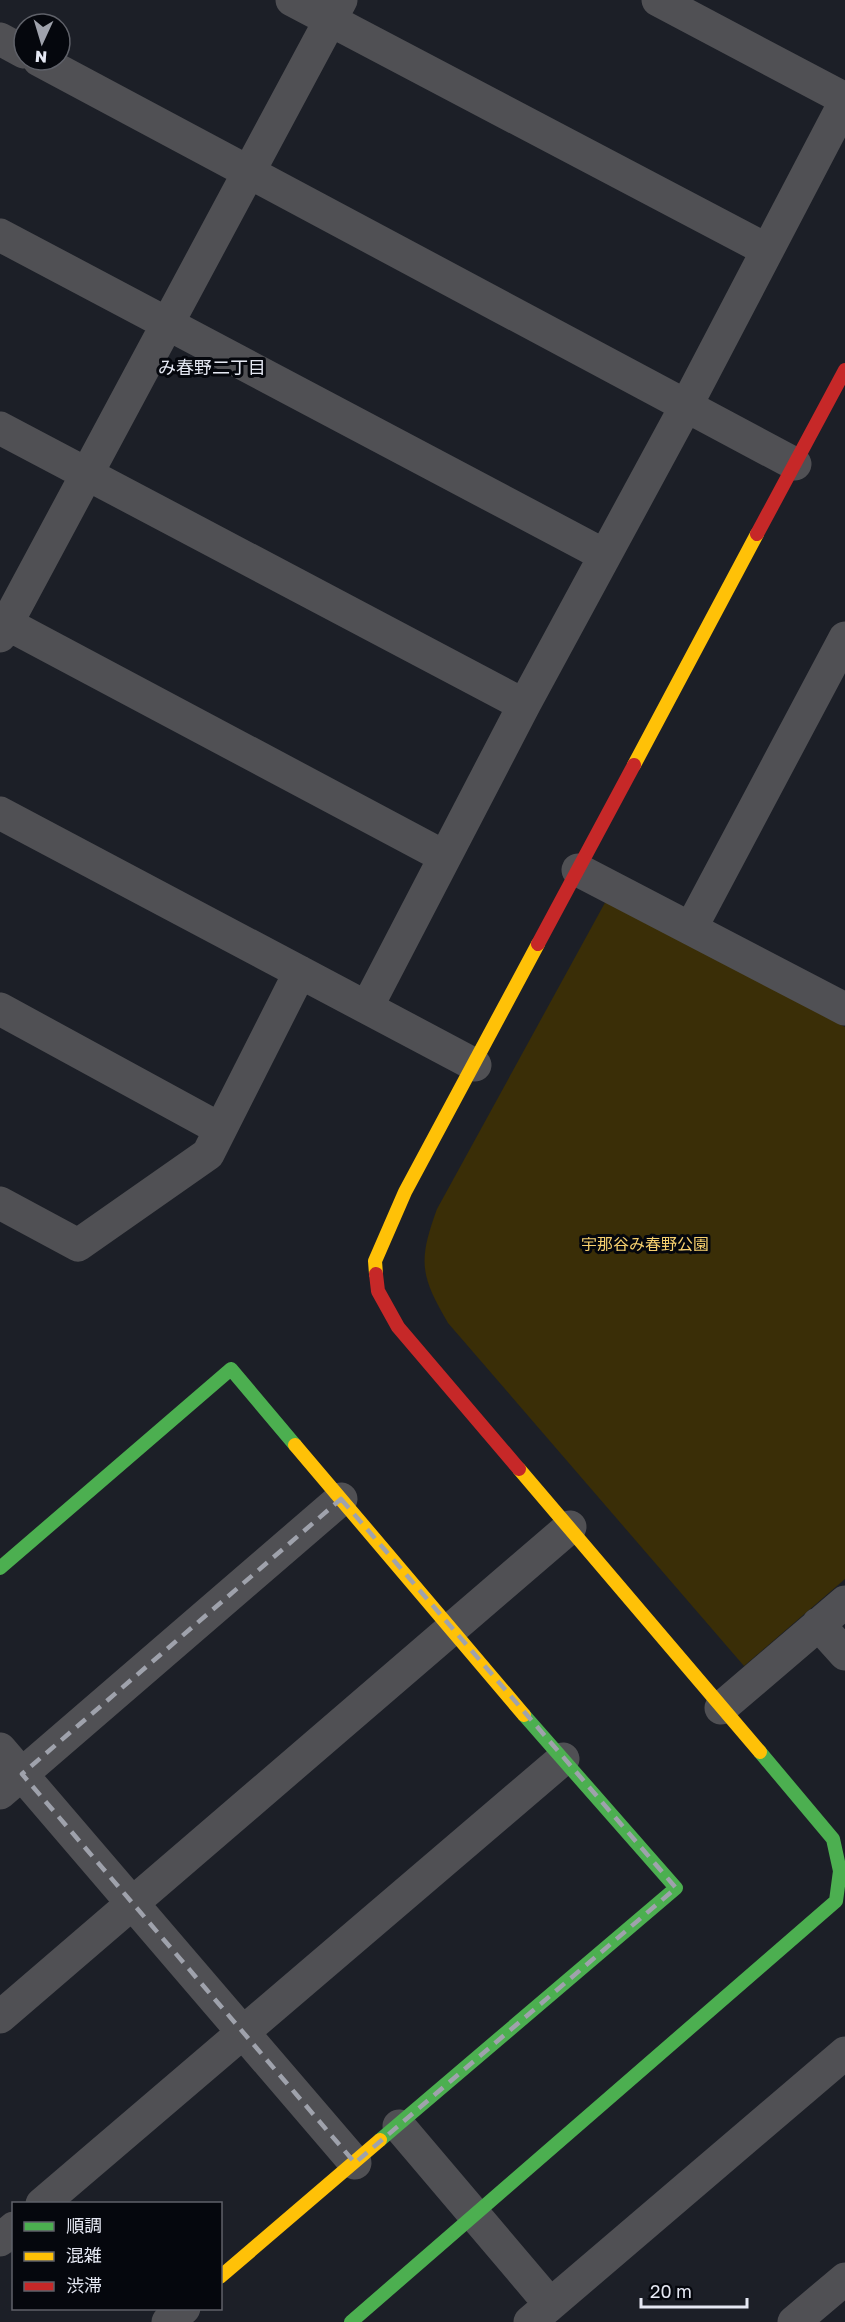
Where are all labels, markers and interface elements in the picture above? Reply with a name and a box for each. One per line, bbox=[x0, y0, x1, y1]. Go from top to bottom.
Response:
north arrow bbox=[12, 12, 72, 72]
text: N bbox=[34, 47, 48, 67]
district label: み春野二丁目 bbox=[158, 356, 266, 378]
park label: 宇那谷み春野公園 bbox=[581, 1234, 709, 1254]
legend bbox=[12, 2202, 222, 2310]
text: 順調 bbox=[66, 2214, 102, 2236]
text: 混雑 bbox=[66, 2244, 102, 2266]
scale bar bbox=[641, 2271, 748, 2309]
text: 渋滞 bbox=[66, 2274, 102, 2296]
text: 20 m bbox=[650, 2280, 692, 2302]

